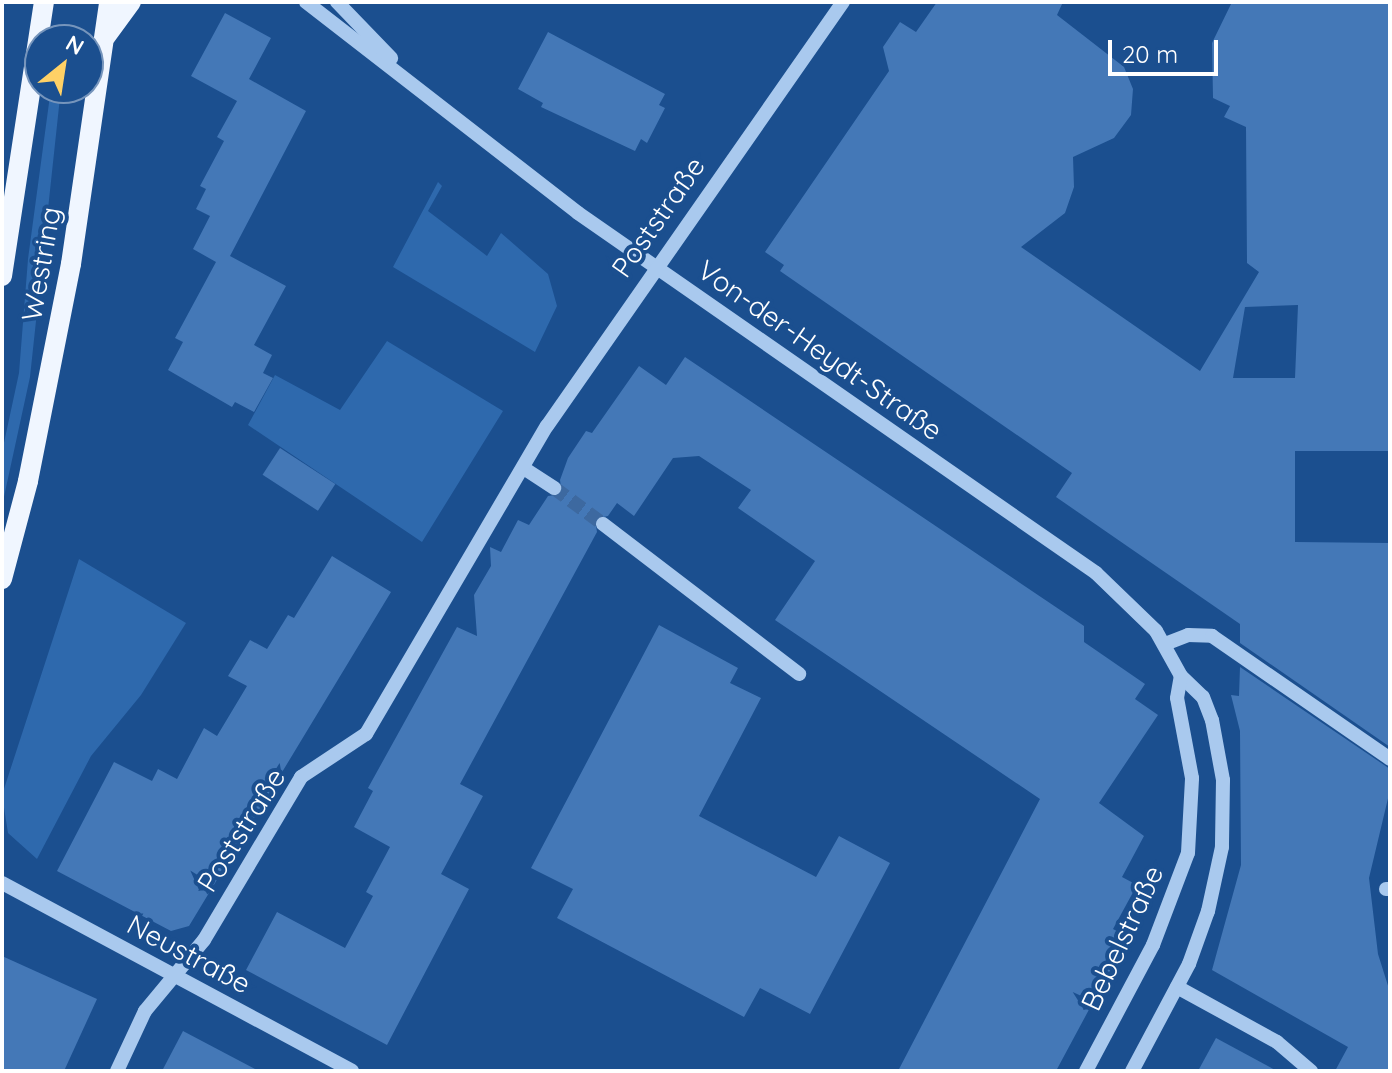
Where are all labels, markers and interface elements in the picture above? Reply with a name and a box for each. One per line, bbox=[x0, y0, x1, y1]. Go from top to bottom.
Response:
north arrow bbox=[24, 24, 104, 104]
scale bar bbox=[1112, 24, 1222, 74]
text: N bbox=[61, 29, 89, 61]
text: 20 m bbox=[1122, 39, 1178, 69]
street label: Poststraße bbox=[604, 150, 712, 284]
street label: Westring bbox=[14, 204, 68, 324]
street label: Von-der-Heydt-Straße bbox=[691, 253, 949, 447]
street label: Poststraße bbox=[190, 762, 292, 898]
street label: Bebelstraße bbox=[1074, 860, 1170, 1016]
street label: Neustraße bbox=[122, 907, 256, 1001]

